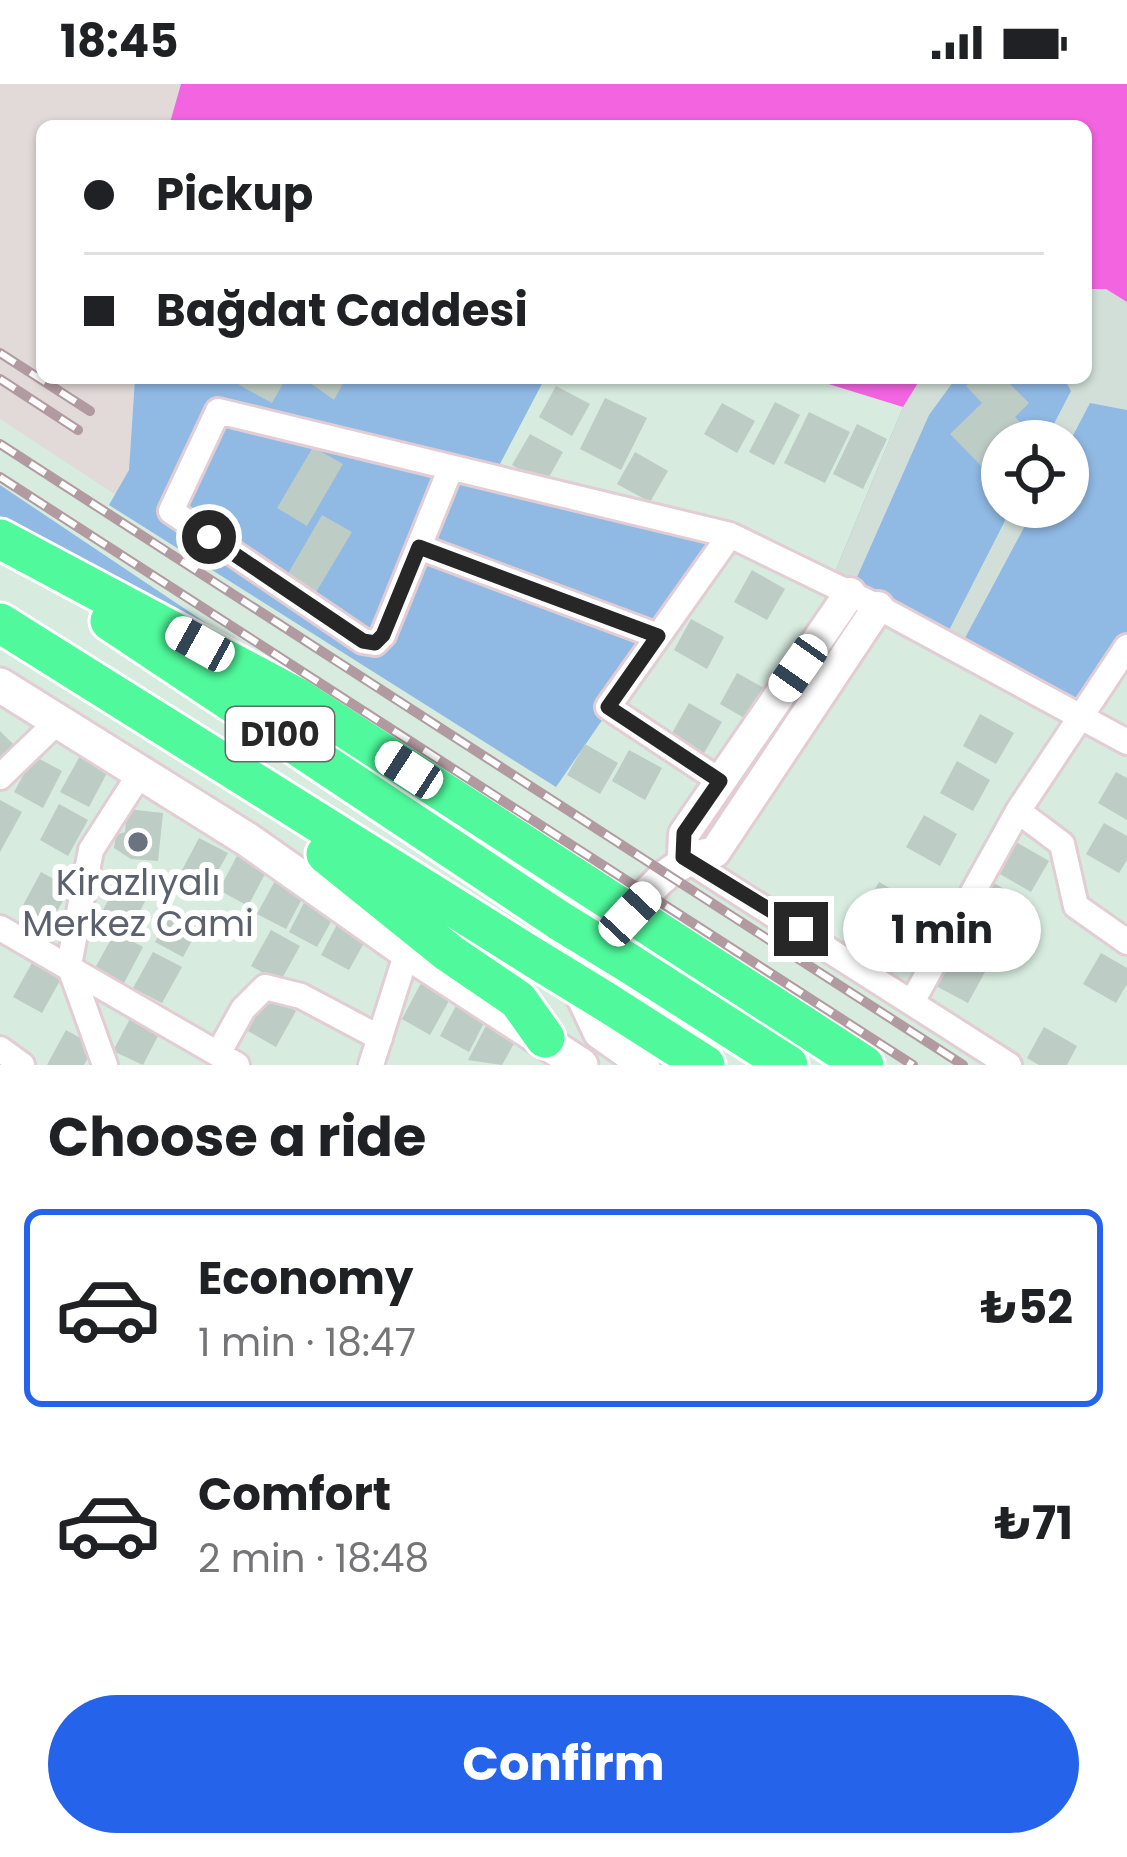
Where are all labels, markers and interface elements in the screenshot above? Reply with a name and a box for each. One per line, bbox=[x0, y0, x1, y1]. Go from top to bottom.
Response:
text: 18:45 bbox=[60, 10, 179, 73]
text: Pickup bbox=[156, 163, 313, 226]
text: Bağdat Caddesi bbox=[156, 279, 528, 342]
map controls bbox=[981, 420, 1089, 528]
button: locate bbox=[981, 420, 1089, 528]
route start bbox=[182, 510, 236, 564]
car bbox=[160, 611, 240, 677]
car bbox=[763, 628, 833, 708]
road number: D100 bbox=[226, 707, 334, 761]
car bbox=[369, 735, 449, 805]
marker: Kirazlıyalı Merkez Cami bbox=[125, 829, 151, 855]
place label: Kirazlıyalı Merkez Cami bbox=[22, 857, 254, 949]
car bbox=[592, 875, 668, 953]
callout: 1 min bbox=[843, 887, 1041, 971]
route end bbox=[774, 902, 828, 956]
text: 1 min bbox=[891, 902, 993, 957]
text: Choose a ride bbox=[48, 1099, 426, 1175]
text: Economy bbox=[198, 1247, 413, 1310]
icon: car bbox=[54, 1254, 162, 1362]
text: ₺52 bbox=[981, 1276, 1073, 1339]
text: 1 min · 18:47 bbox=[198, 1315, 416, 1370]
text: Comfort bbox=[198, 1463, 391, 1526]
icon: car bbox=[54, 1470, 162, 1578]
text: ₺71 bbox=[994, 1492, 1073, 1555]
text: 2 min · 18:48 bbox=[198, 1531, 429, 1586]
button: Confirm bbox=[48, 1695, 1079, 1833]

